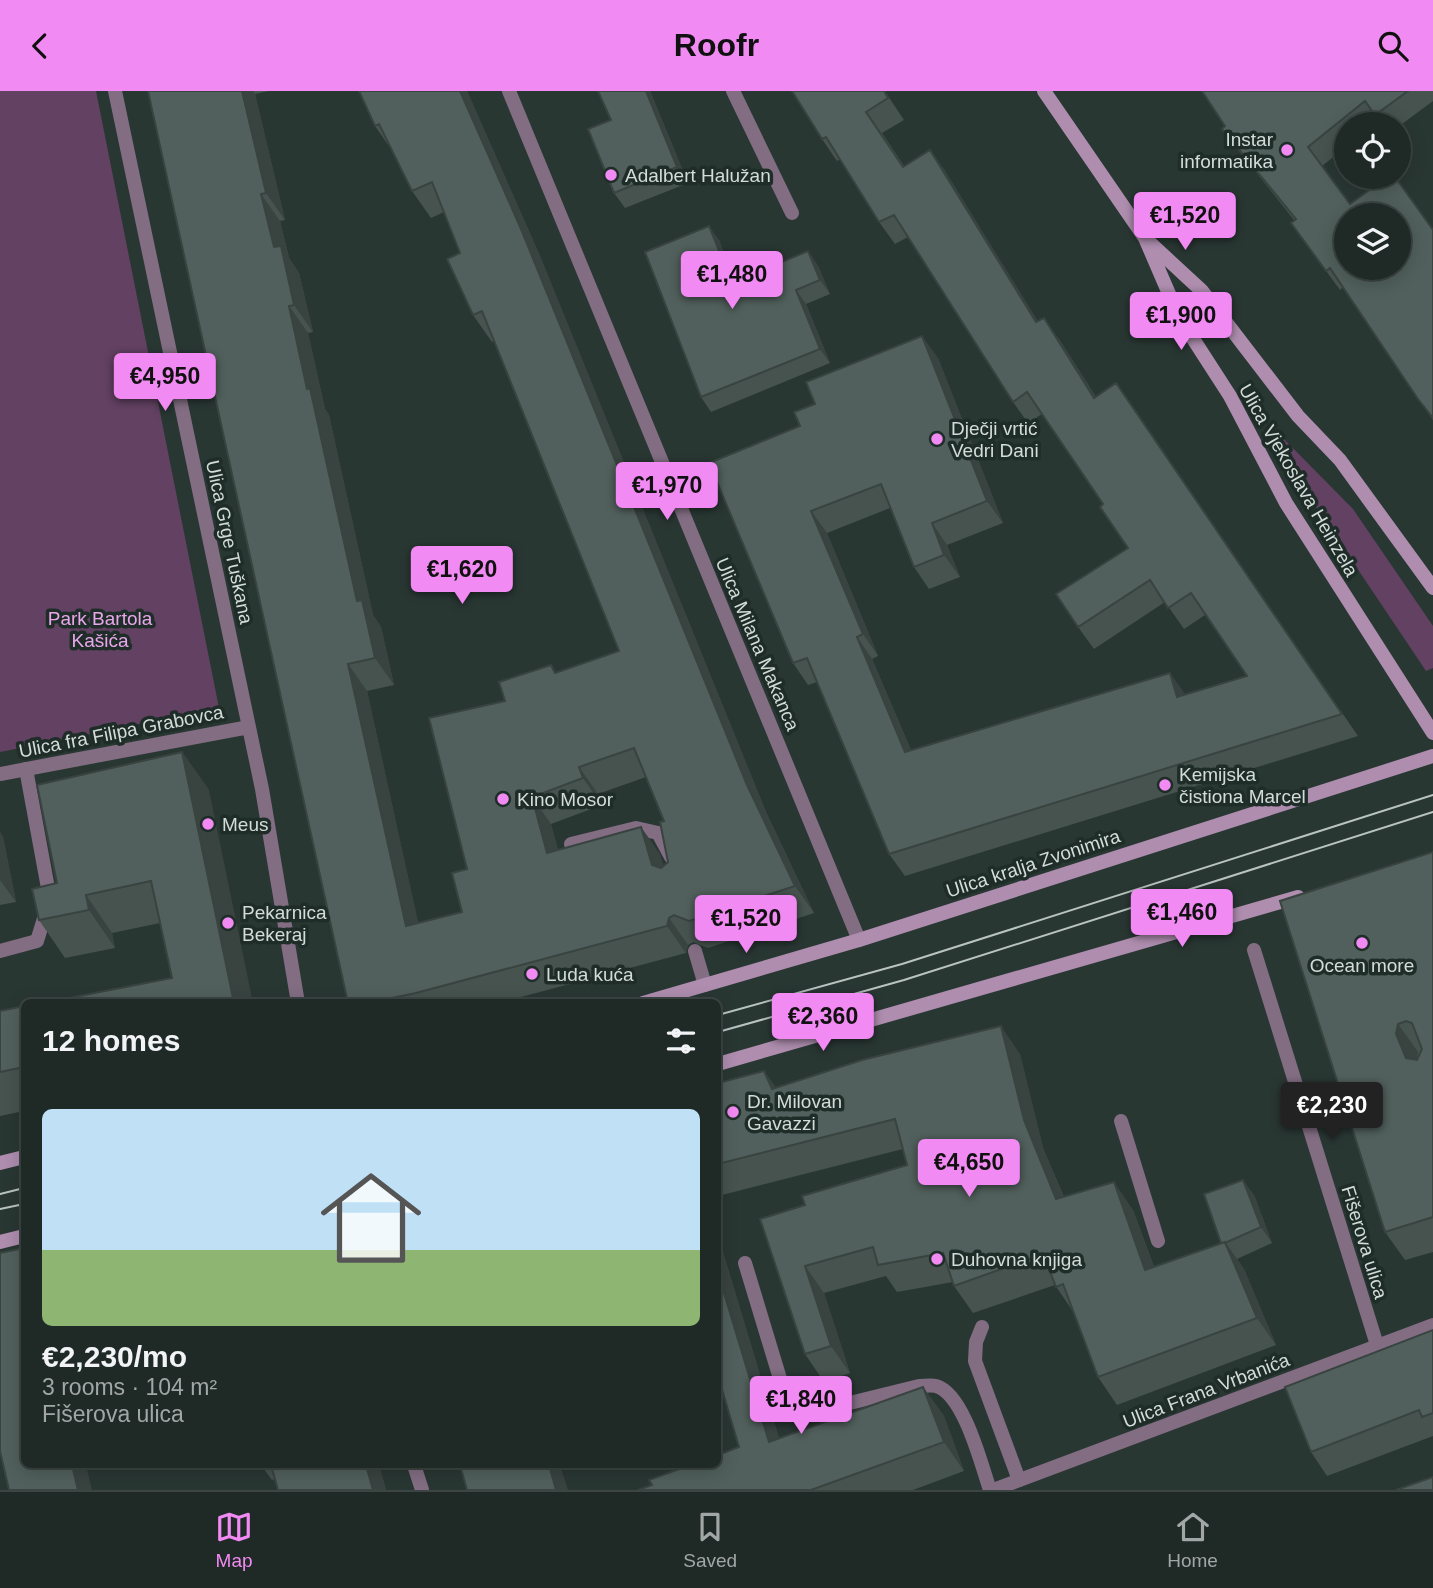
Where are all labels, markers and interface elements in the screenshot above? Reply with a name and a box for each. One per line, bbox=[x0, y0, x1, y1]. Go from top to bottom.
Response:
icon: back bbox=[21, 27, 59, 65]
text: Roofr bbox=[674, 27, 759, 63]
icon: search bbox=[1374, 27, 1412, 65]
map controls bbox=[1334, 112, 1411, 280]
button: locate bbox=[1334, 112, 1411, 189]
place label: Instar informatika bbox=[1180, 129, 1274, 172]
marker: Instar informatika bbox=[1279, 142, 1295, 158]
place label: Adalbert Halužan bbox=[625, 165, 771, 186]
marker: Adalbert Halužan bbox=[603, 167, 619, 183]
pin: €1,520 bbox=[1128, 193, 1242, 252]
text: €1,520 bbox=[1150, 202, 1220, 228]
button: layers bbox=[1334, 203, 1411, 280]
pin: €1,480 bbox=[675, 251, 789, 311]
text: €1,480 bbox=[697, 261, 767, 287]
pin: €1,900 bbox=[1124, 293, 1238, 352]
text: €1,900 bbox=[1146, 302, 1216, 328]
pin: €4,950 bbox=[108, 353, 222, 413]
text: €4,950 bbox=[130, 363, 200, 389]
street label: Ulica Vjekoslava Heinzela bbox=[1235, 380, 1363, 581]
place label: Dječji vrtić Vedri Dani bbox=[951, 418, 1039, 461]
marker: Dječji vrtić Vedri Dani bbox=[929, 431, 945, 447]
street label: Ulica Grge Tuškana bbox=[202, 458, 257, 626]
pin: €1,970 bbox=[610, 463, 724, 522]
text: €1,970 bbox=[632, 472, 702, 498]
pin: €1,620 bbox=[405, 547, 519, 606]
street label: Ulica Milana Makanca bbox=[712, 555, 804, 734]
text: €1,620 bbox=[427, 556, 497, 582]
park label: Park Bartola Kašića bbox=[48, 608, 153, 651]
street label: Ulica fra Filipa Grabovca bbox=[17, 701, 226, 762]
place label: Kemijska čistiona Marcel bbox=[1179, 764, 1306, 807]
marker: Kemijska čistiona Marcel bbox=[1157, 777, 1173, 793]
place label: Kino Mosor bbox=[517, 789, 614, 810]
marker: Kino Mosor bbox=[495, 791, 511, 807]
place label: Meus bbox=[222, 814, 268, 835]
marker: Meus bbox=[200, 816, 216, 832]
street label: Ulica kralja Zvonimira bbox=[944, 825, 1123, 902]
pin: €1,460 bbox=[1125, 889, 1239, 949]
pin: €1,520 bbox=[689, 895, 803, 955]
text: €1,460 bbox=[1147, 899, 1217, 925]
place label: Pekarnica Bekeraj bbox=[242, 902, 327, 945]
text: €1,520 bbox=[711, 905, 781, 931]
marker: Pekarnica Bekeraj bbox=[220, 915, 236, 931]
marker: Ocean more bbox=[1354, 935, 1370, 951]
place label: Ocean more bbox=[1310, 955, 1414, 976]
place label: Luda kuća bbox=[546, 964, 634, 985]
marker: Luda kuća bbox=[524, 966, 540, 982]
pin: €2,360 bbox=[766, 993, 880, 1053]
text: €2,360 bbox=[788, 1003, 858, 1029]
icon: filters bbox=[662, 1022, 700, 1060]
text: 12 homes bbox=[42, 1024, 180, 1057]
pin: €2,230 bbox=[1275, 1083, 1389, 1142]
place label: Dr. Milovan Gavazzi bbox=[747, 1091, 842, 1134]
text: €2,230 bbox=[1297, 1092, 1367, 1118]
marker: Dr. Milovan Gavazzi bbox=[725, 1104, 741, 1120]
pin: €4,650 bbox=[912, 1139, 1026, 1199]
text: €4,650 bbox=[934, 1149, 1004, 1175]
icon: home bbox=[308, 1155, 434, 1281]
street label: Fišerova ulica bbox=[1337, 1183, 1392, 1302]
place label: Duhovna knjiga bbox=[951, 1249, 1082, 1270]
marker: Duhovna knjiga bbox=[929, 1251, 945, 1267]
text: €2,230/mo bbox=[42, 1340, 187, 1373]
street label: Ulica Frana Vrbanića bbox=[1120, 1349, 1293, 1432]
text: 3 rooms · 104 m² bbox=[42, 1374, 217, 1400]
pin: €1,840 bbox=[744, 1377, 858, 1436]
text: €1,840 bbox=[766, 1386, 836, 1412]
text: Fišerova ulica bbox=[42, 1401, 184, 1427]
tab: Map bbox=[215, 1508, 253, 1572]
tab: Saved bbox=[683, 1508, 737, 1572]
tab: Home bbox=[1167, 1508, 1218, 1572]

